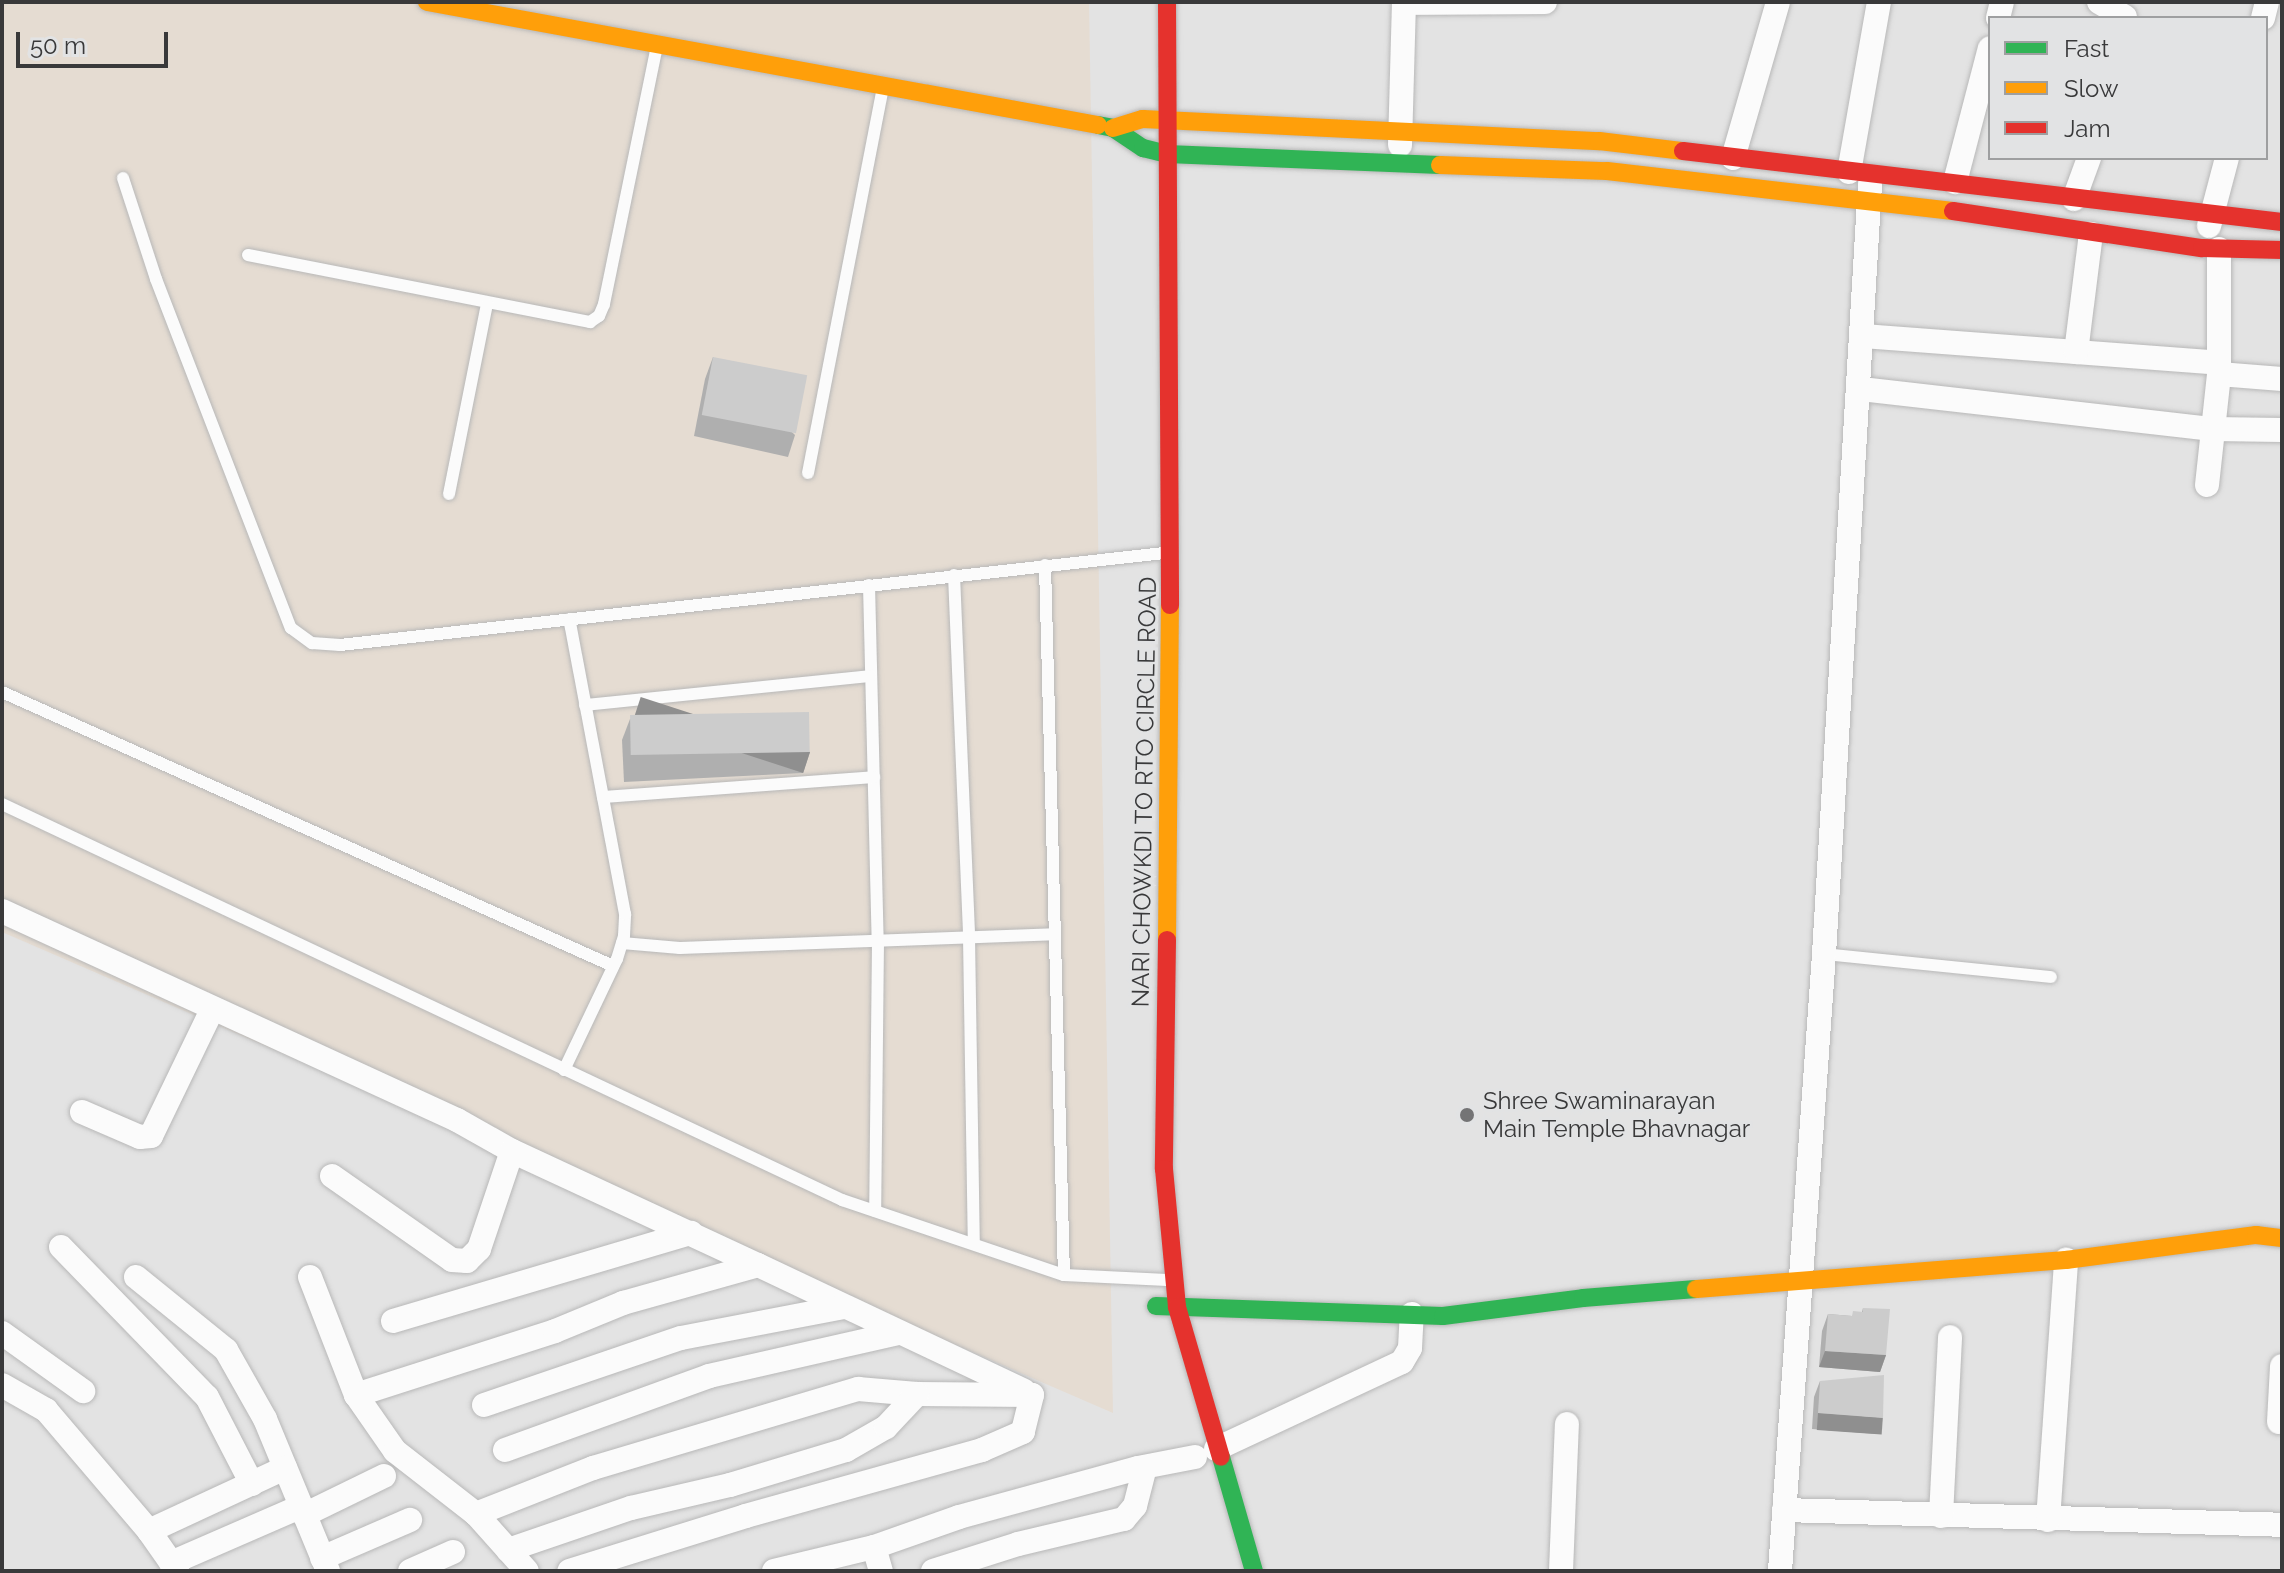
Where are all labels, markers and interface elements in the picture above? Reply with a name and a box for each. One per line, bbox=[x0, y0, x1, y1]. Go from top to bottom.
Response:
scale bar bbox=[20, 16, 172, 66]
legend bbox=[1988, 16, 2268, 160]
text: 50 m bbox=[30, 31, 86, 60]
text: Fast bbox=[2064, 34, 2109, 63]
text: Slow bbox=[2064, 74, 2118, 103]
text: Jam bbox=[2064, 114, 2110, 143]
street label: NARI CHOWKDI TO RTO CIRCLE ROAD bbox=[1126, 576, 1162, 1008]
place label: Shree Swaminarayan Main Temple Bhavnagar bbox=[1483, 1087, 1751, 1143]
marker: Shree Swaminarayan Main Temple Bhavnagar bbox=[1458, 1106, 1476, 1124]

